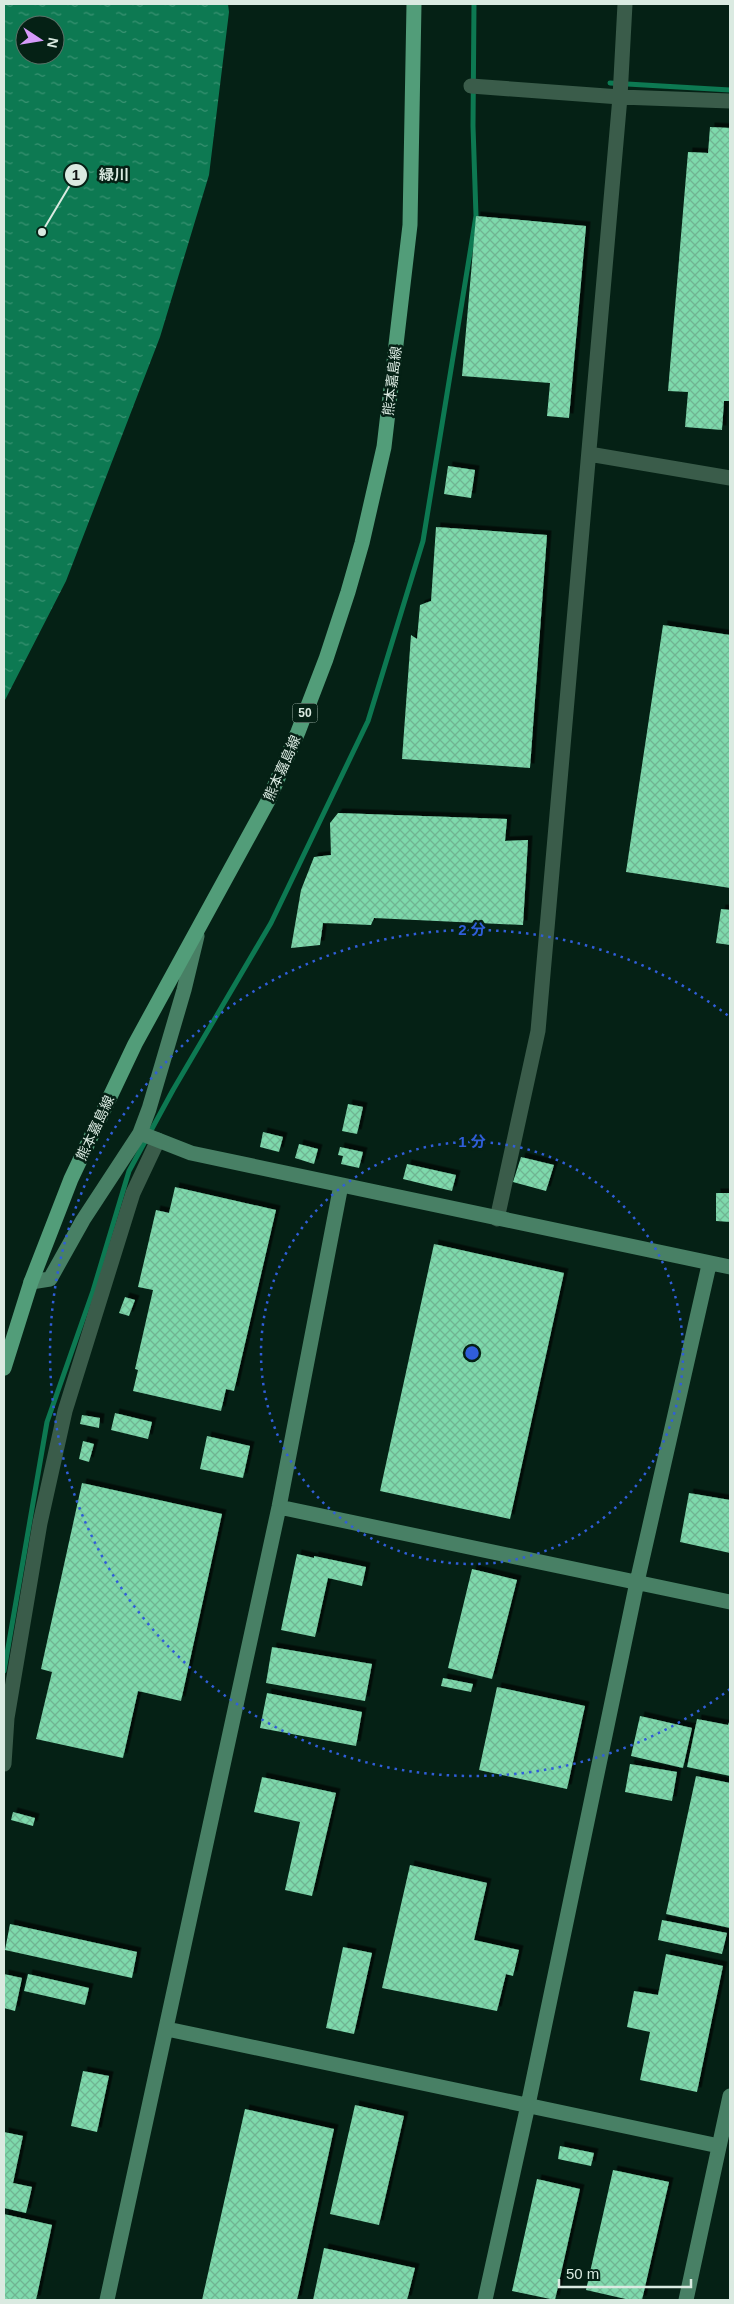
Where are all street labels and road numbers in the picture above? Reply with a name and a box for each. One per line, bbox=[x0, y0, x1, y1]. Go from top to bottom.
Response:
street label: 熊本嘉島線 bbox=[380, 345, 404, 417]
road number: 50 bbox=[292, 704, 318, 722]
street label: 熊本嘉島線 bbox=[260, 733, 304, 803]
street label: 熊本嘉島線 bbox=[73, 1093, 117, 1163]

